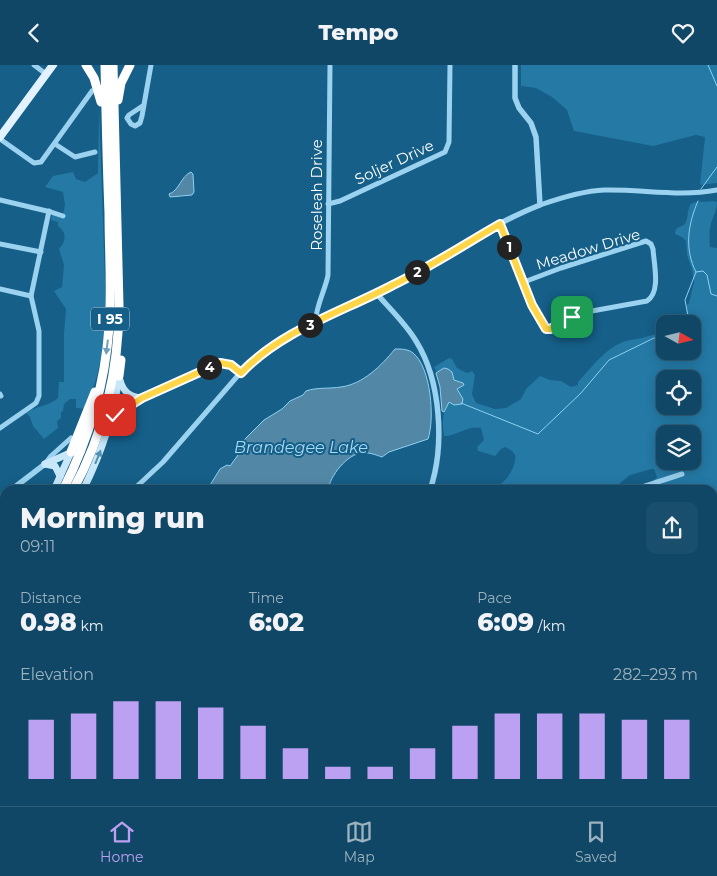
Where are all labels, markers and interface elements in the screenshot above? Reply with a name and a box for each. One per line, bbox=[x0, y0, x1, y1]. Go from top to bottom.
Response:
icon: back bbox=[20, 19, 48, 47]
text: Tempo bbox=[319, 19, 398, 46]
icon: heart bbox=[669, 19, 697, 47]
street label: Soljer Drive bbox=[351, 135, 437, 189]
street label: Roseleah Drive bbox=[307, 139, 326, 251]
street label: Meadow Drive bbox=[534, 224, 642, 274]
pin: 1 bbox=[496, 235, 522, 259]
text: 1 bbox=[507, 238, 512, 256]
pin: 2 bbox=[404, 259, 430, 285]
text: 2 bbox=[413, 263, 422, 281]
pin bbox=[551, 296, 593, 338]
icon: arrive bbox=[558, 303, 586, 331]
road number: I 95 bbox=[91, 307, 129, 331]
pin: 3 bbox=[298, 313, 322, 337]
north arrow bbox=[656, 315, 701, 360]
map controls bbox=[656, 315, 701, 470]
text: 3 bbox=[306, 316, 315, 334]
one-way arrow bbox=[103, 340, 111, 356]
pin: 4 bbox=[196, 355, 222, 379]
text: 4 bbox=[205, 358, 214, 376]
button: locate bbox=[656, 370, 701, 415]
pin bbox=[94, 394, 136, 436]
icon: check bbox=[101, 401, 129, 429]
button: layers bbox=[656, 425, 701, 470]
water label: Brandegee Lake bbox=[234, 438, 368, 457]
one-way arrow bbox=[94, 449, 102, 464]
text: Morning run bbox=[20, 501, 205, 535]
button: share bbox=[646, 502, 698, 554]
text: 09:11 bbox=[20, 537, 55, 556]
text: Distance bbox=[20, 589, 82, 607]
text: Time bbox=[249, 589, 284, 607]
text: Pace bbox=[477, 589, 512, 607]
text: 0.98 bbox=[20, 607, 77, 637]
text: 6:02 bbox=[249, 607, 304, 637]
text: 6:09 bbox=[477, 607, 534, 637]
text: km bbox=[77, 617, 104, 635]
text: /km bbox=[534, 617, 566, 635]
text: Elevation bbox=[20, 665, 94, 684]
text: 282–293 m bbox=[613, 665, 698, 684]
tab: Home bbox=[100, 818, 144, 866]
tab: Map bbox=[344, 818, 375, 866]
tab: Saved bbox=[575, 818, 617, 866]

